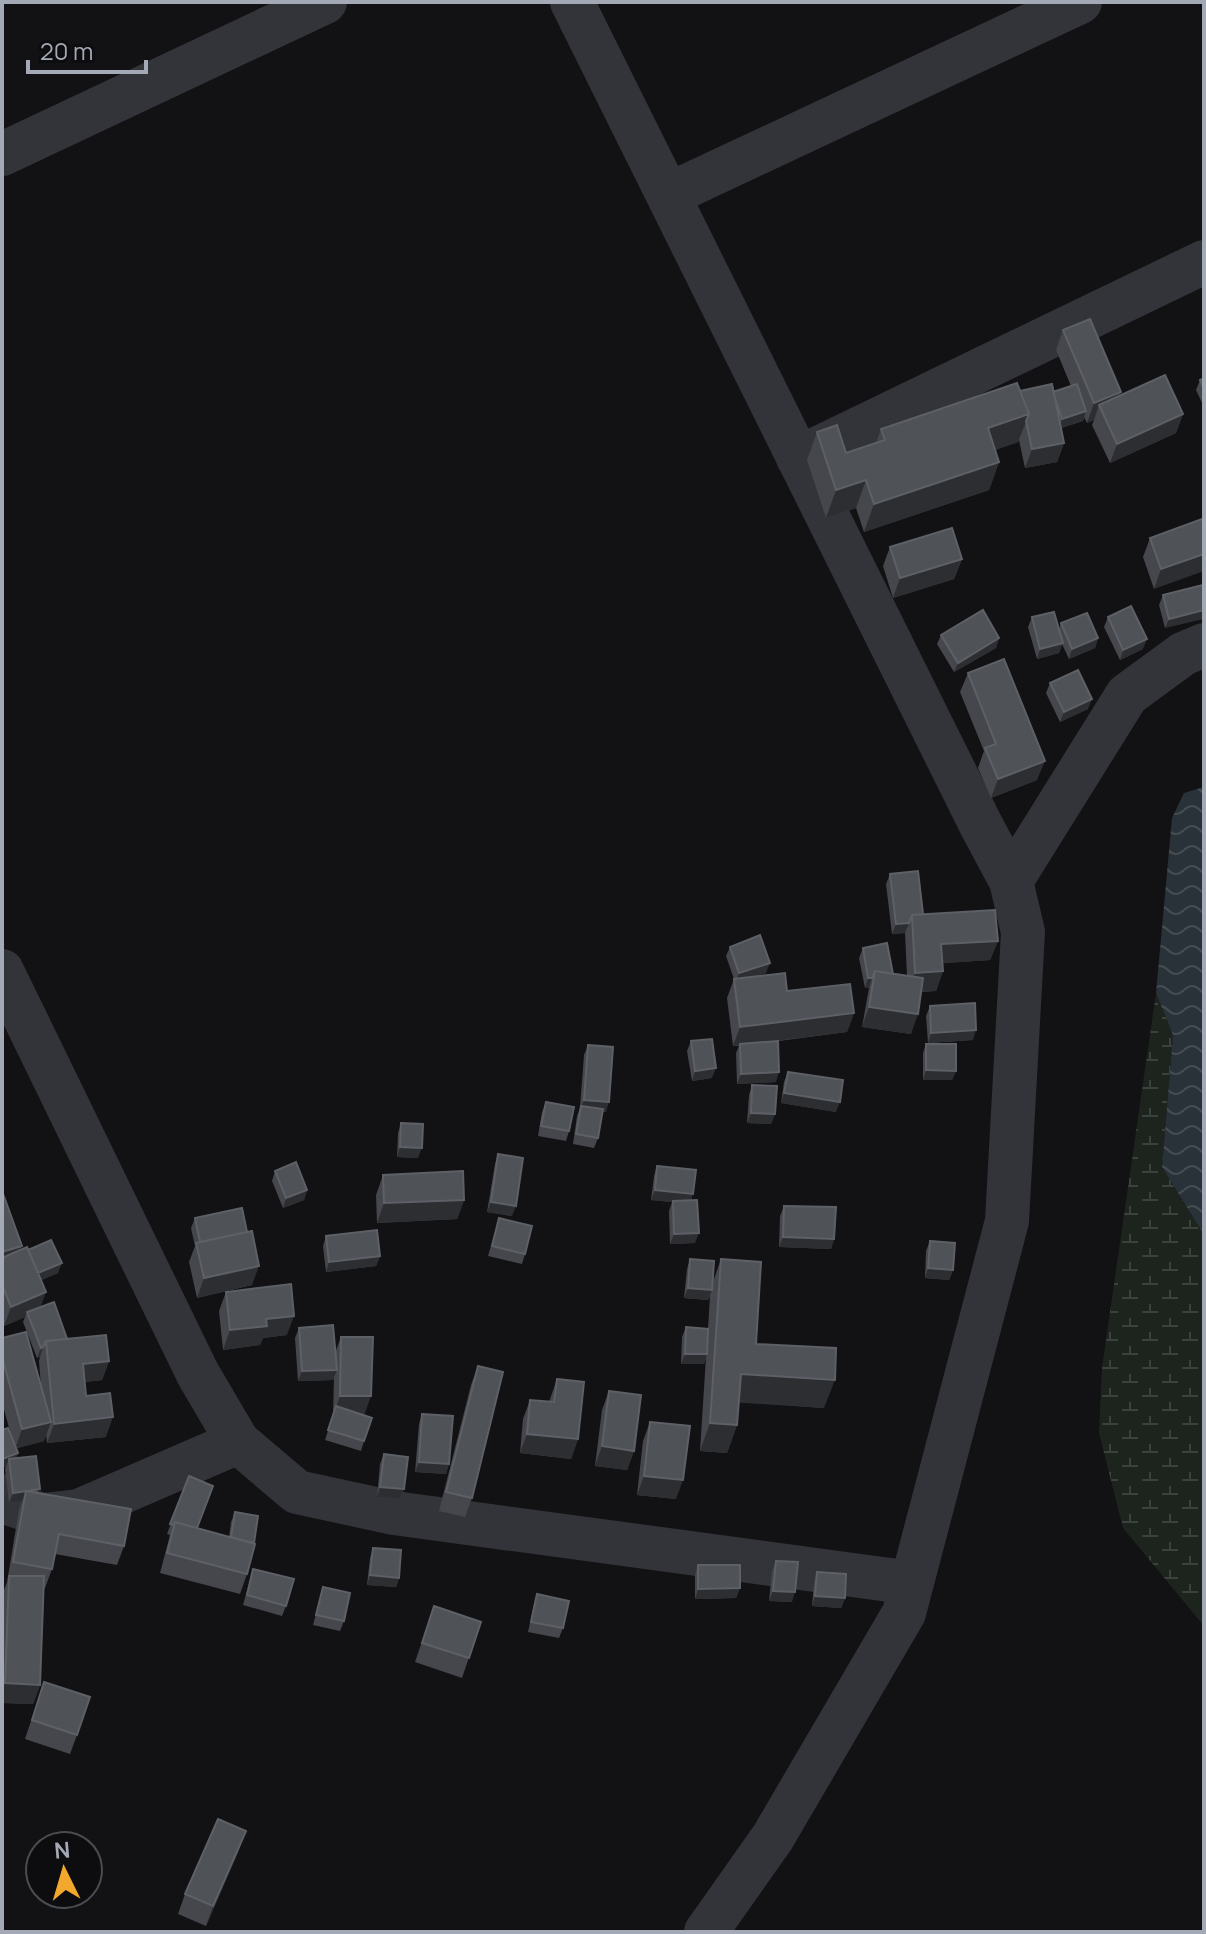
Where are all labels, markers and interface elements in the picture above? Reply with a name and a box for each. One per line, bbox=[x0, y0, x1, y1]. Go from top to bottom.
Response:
scale bar bbox=[28, 24, 146, 74]
text: 20 m bbox=[40, 34, 93, 67]
north arrow bbox=[24, 1830, 104, 1910]
text: N bbox=[53, 1834, 71, 1866]

